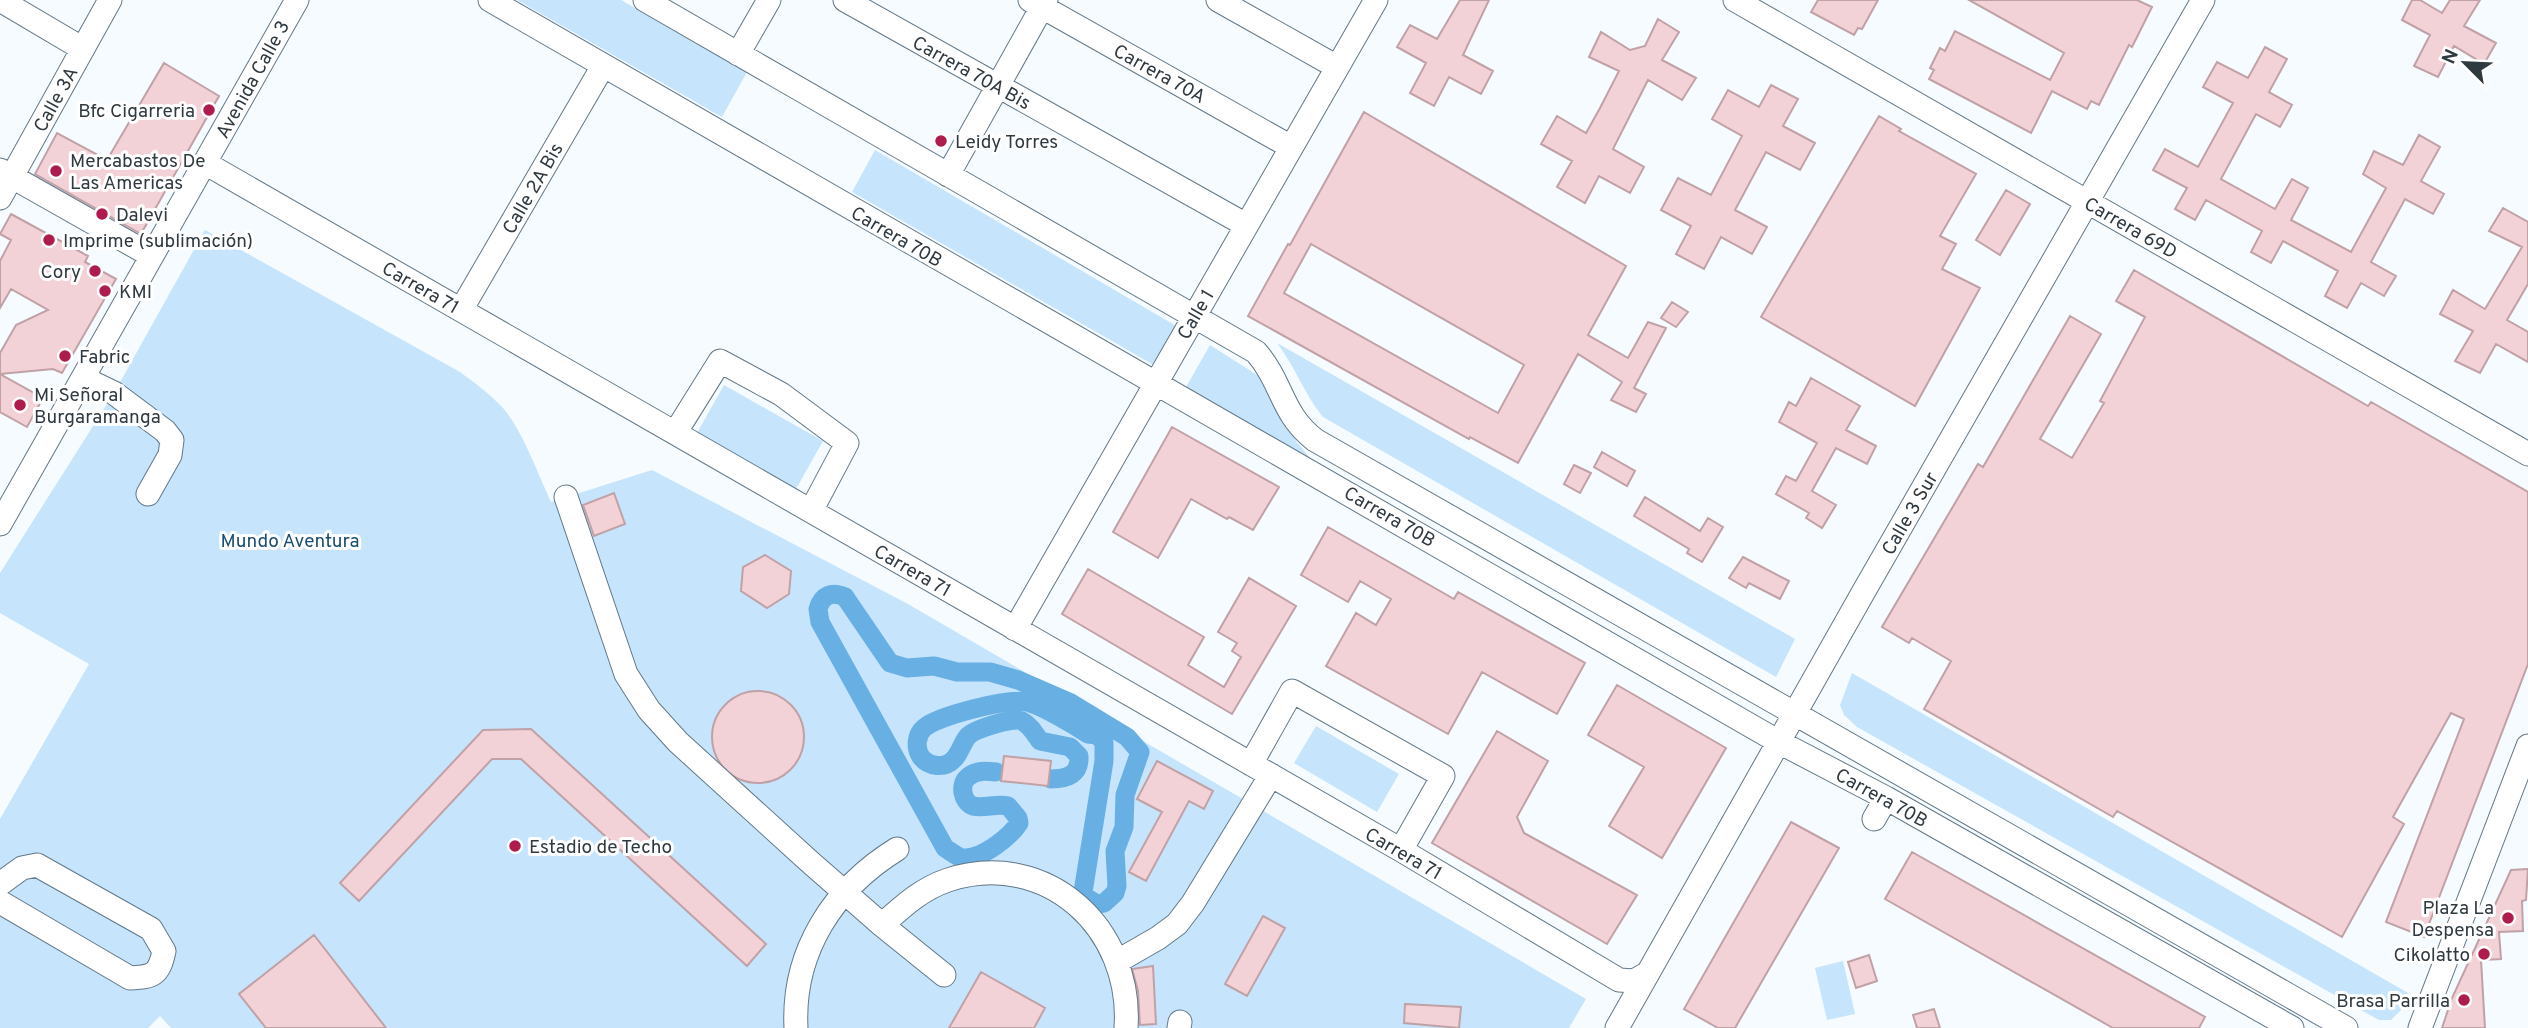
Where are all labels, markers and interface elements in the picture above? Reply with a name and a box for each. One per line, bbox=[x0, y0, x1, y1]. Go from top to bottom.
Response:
street label: Avenida Calle 3 bbox=[211, 17, 296, 143]
north arrow bbox=[2430, 28, 2500, 98]
street label: Carrera 70A Bis bbox=[908, 31, 1034, 116]
street label: Carrera 70A bbox=[1109, 40, 1209, 110]
text: N bbox=[2438, 46, 2465, 68]
street label: Calle 3A bbox=[29, 63, 84, 137]
place label: Bfc Cigarreria bbox=[78, 100, 195, 124]
marker: Bfc Cigarreria bbox=[201, 102, 217, 118]
place label: Leidy Torres bbox=[955, 131, 1058, 155]
marker: Leidy Torres bbox=[933, 133, 949, 149]
street label: Calle 2A Bis bbox=[498, 139, 569, 239]
place label: Mercabastos De Las Americas bbox=[70, 150, 205, 196]
marker: Mercabastos De Las Americas bbox=[48, 163, 64, 179]
street label: Carrera 69D bbox=[2079, 192, 2181, 265]
street label: Carrera 70B bbox=[846, 202, 946, 274]
place label: Dalevi bbox=[116, 204, 168, 228]
marker: Dalevi bbox=[94, 206, 110, 222]
place label: Imprime (sublimación) bbox=[63, 230, 253, 254]
marker: Imprime (sublimación) bbox=[41, 232, 57, 248]
street label: Carrera 71 bbox=[377, 257, 463, 320]
place label: Cory bbox=[40, 261, 81, 285]
marker: Cory bbox=[87, 263, 103, 279]
place label: KMI bbox=[119, 281, 152, 305]
marker: KMI bbox=[97, 283, 113, 299]
street label: Calle 1 bbox=[1173, 286, 1221, 344]
place label: Fabric bbox=[79, 346, 130, 370]
marker: Fabric bbox=[57, 348, 73, 364]
place label: Mi Señoral Burgaramanga bbox=[34, 384, 161, 430]
marker: Mi Señoral Burgaramanga bbox=[12, 397, 28, 413]
street label: Calle 3 Sur bbox=[1877, 467, 1945, 560]
street label: Carrera 70B bbox=[1339, 482, 1439, 554]
park label: Mundo Aventura bbox=[220, 530, 360, 554]
street label: Carrera 71 bbox=[869, 540, 955, 603]
street label: Carrera 70B bbox=[1831, 764, 1931, 834]
street label: Carrera 71 bbox=[1360, 823, 1446, 886]
place label: Estadio de Techo bbox=[529, 836, 672, 860]
marker: Estadio de Techo bbox=[507, 838, 523, 854]
place label: Plaza La Despensa bbox=[2411, 897, 2494, 943]
marker: Plaza La Despensa bbox=[2500, 910, 2516, 926]
place label: Cikolatto bbox=[2394, 944, 2470, 968]
marker: Cikolatto bbox=[2476, 946, 2492, 962]
place label: Brasa Parrilla bbox=[2336, 990, 2450, 1014]
marker: Brasa Parrilla bbox=[2456, 992, 2472, 1008]

